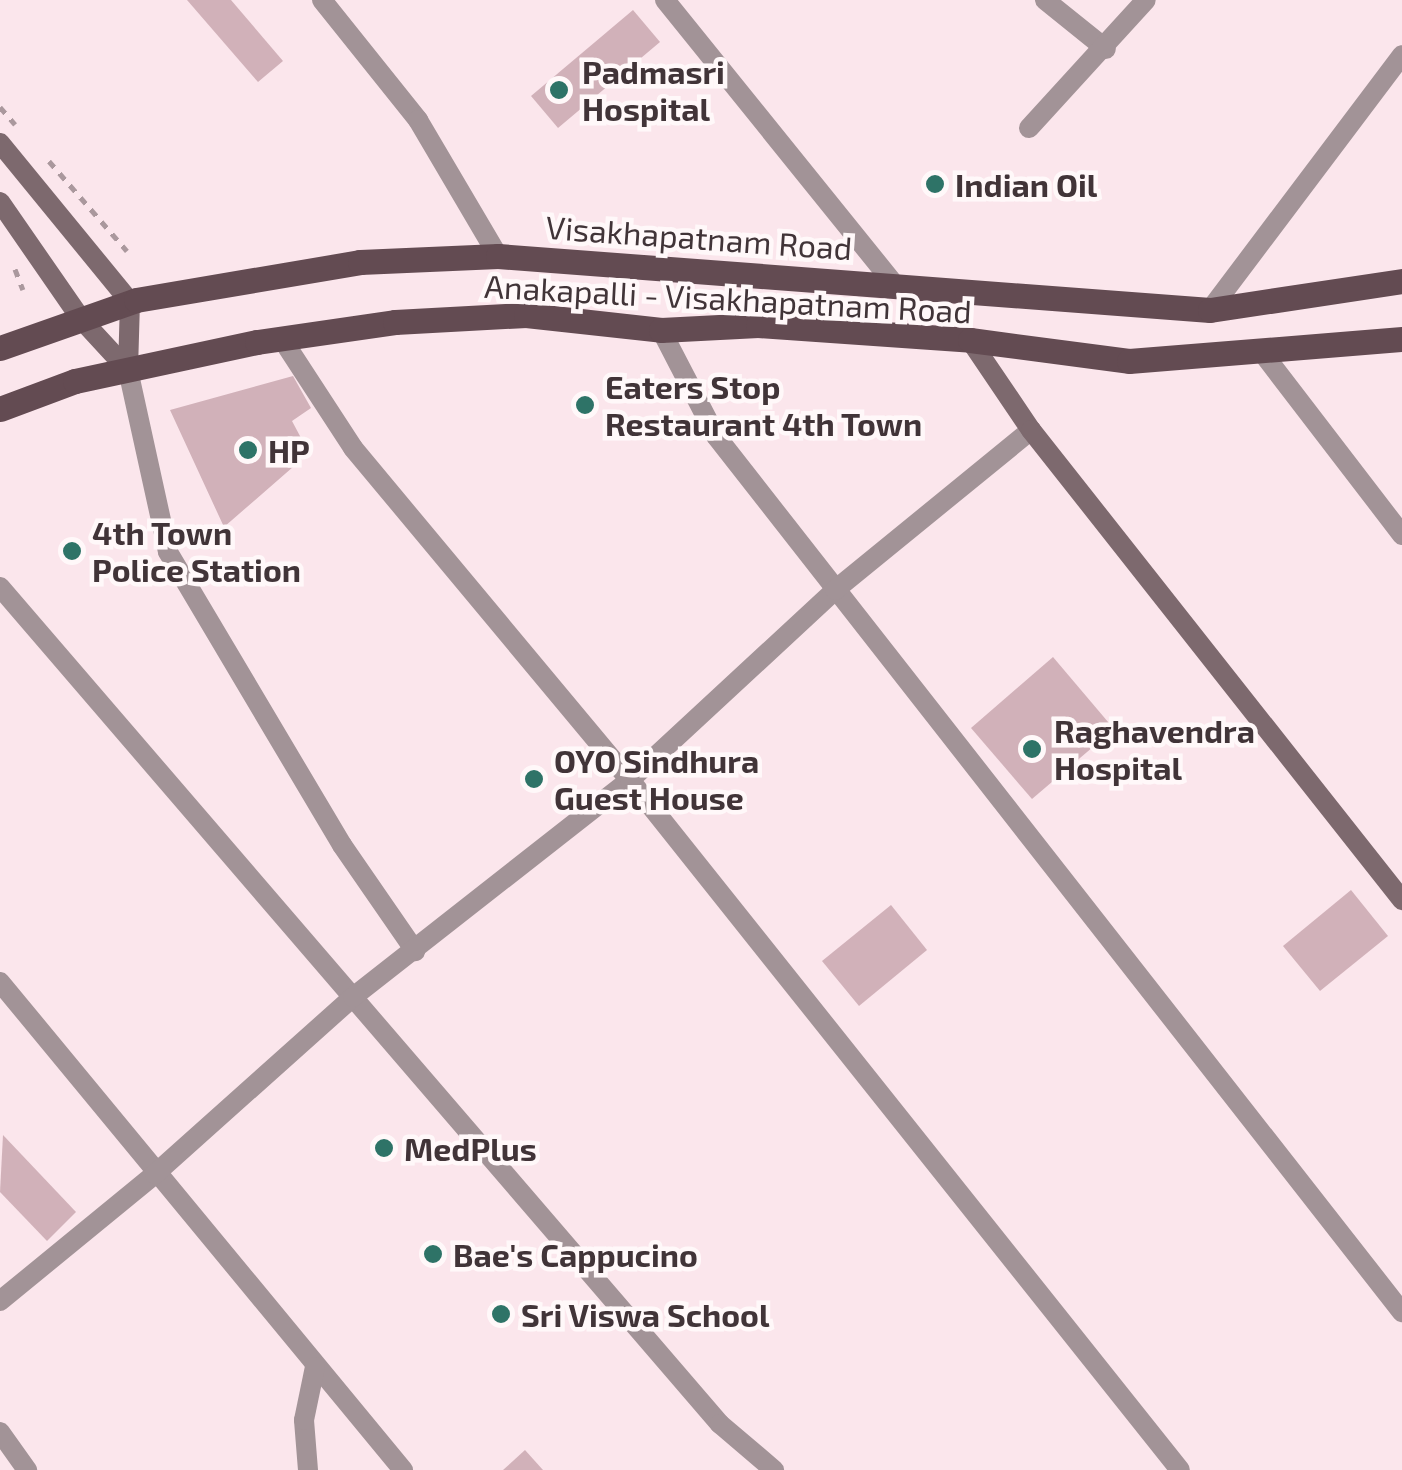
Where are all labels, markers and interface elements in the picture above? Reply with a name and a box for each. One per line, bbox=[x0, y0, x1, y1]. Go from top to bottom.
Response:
place label: Padmasri Hospital bbox=[582, 53, 725, 128]
marker: Padmasri Hospital bbox=[546, 77, 572, 103]
place label: Indian Oil bbox=[955, 165, 1097, 203]
marker: Indian Oil bbox=[924, 173, 946, 195]
street label: Visakhapatnam Road bbox=[545, 207, 853, 267]
street label: Anakapalli - Visakhapatnam Road bbox=[483, 266, 973, 330]
place label: Eaters Stop Restaurant 4th Town bbox=[605, 368, 923, 443]
marker: Eaters Stop Restaurant 4th Town bbox=[574, 394, 596, 416]
place label: HP bbox=[268, 431, 310, 469]
marker: HP bbox=[237, 439, 259, 461]
place label: 4th Town Police Station bbox=[92, 514, 301, 589]
marker: 4th Town Police Station bbox=[61, 540, 83, 562]
place label: Raghavendra Hospital bbox=[1054, 712, 1255, 787]
marker: Raghavendra Hospital bbox=[1019, 736, 1045, 762]
place label: OYO Sindhura Guest House bbox=[554, 742, 759, 817]
marker: OYO Sindhura Guest House bbox=[523, 768, 545, 790]
place label: MedPlus bbox=[404, 1129, 537, 1167]
marker: MedPlus bbox=[373, 1137, 395, 1159]
place label: Bae's Cappucino bbox=[453, 1235, 698, 1273]
marker: Bae's Cappucino bbox=[422, 1243, 444, 1265]
place label: Sri Viswa School bbox=[521, 1295, 770, 1333]
marker: Sri Viswa School bbox=[490, 1303, 512, 1325]

